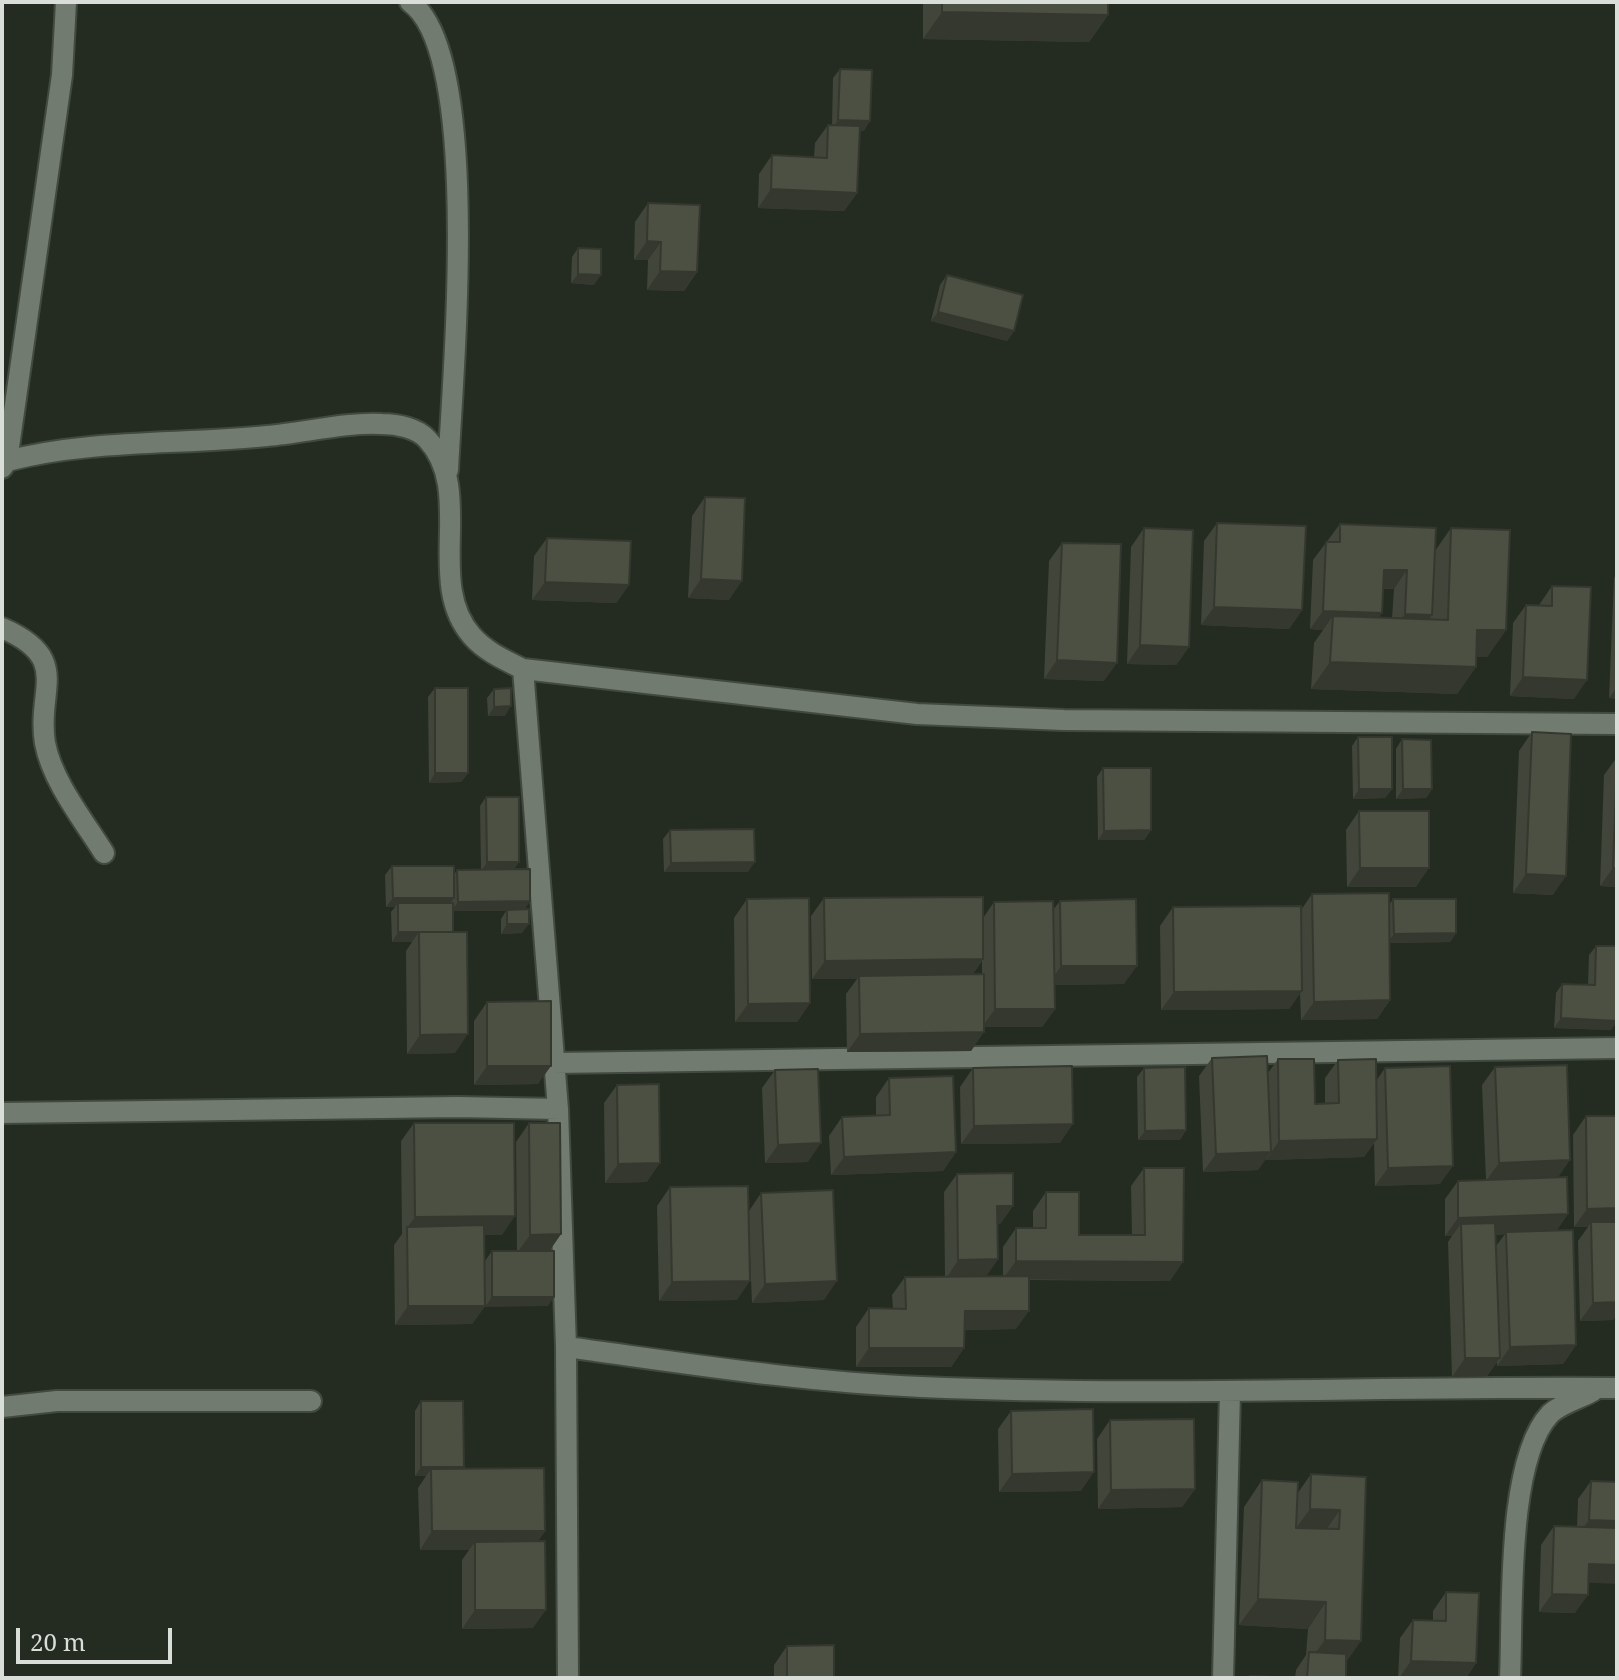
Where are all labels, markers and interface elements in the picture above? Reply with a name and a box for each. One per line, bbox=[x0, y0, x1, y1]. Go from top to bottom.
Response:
scale bar bbox=[20, 1612, 176, 1662]
text: 20 m bbox=[30, 1625, 86, 1658]

